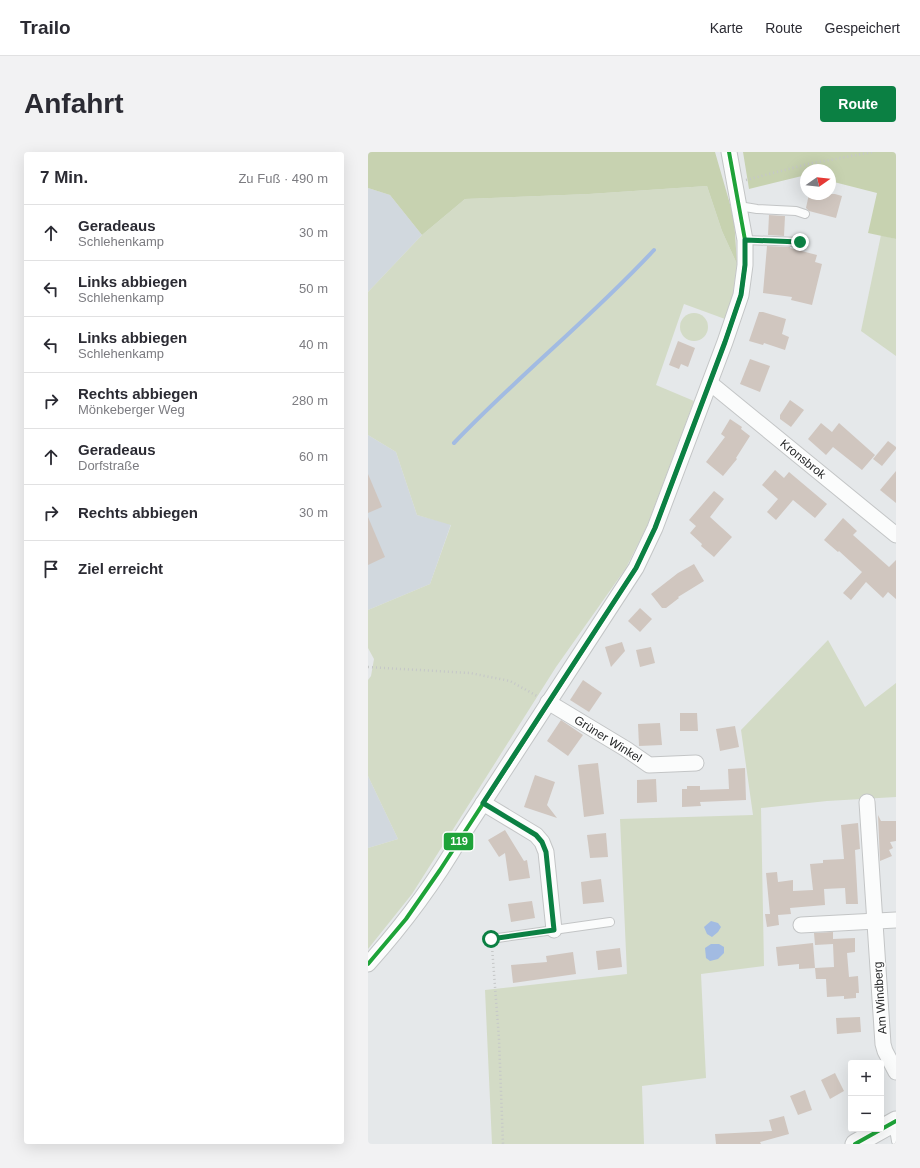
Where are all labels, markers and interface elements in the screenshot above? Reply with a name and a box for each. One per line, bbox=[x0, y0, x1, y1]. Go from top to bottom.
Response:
text: Trailo bbox=[20, 17, 71, 38]
text: Karte bbox=[710, 20, 743, 36]
text: Route bbox=[765, 20, 803, 36]
text: Gespeichert bbox=[825, 20, 900, 36]
button: Route bbox=[820, 86, 896, 122]
text: Anfahrt bbox=[24, 88, 124, 119]
north arrow bbox=[800, 164, 836, 200]
text: 7 Min. bbox=[40, 168, 88, 187]
text: Zu Fuß · 490 m bbox=[238, 171, 328, 186]
text: Geradeaus bbox=[78, 217, 156, 234]
icon: ahead bbox=[40, 222, 62, 244]
text: 30 m bbox=[299, 225, 328, 240]
route end bbox=[791, 233, 809, 251]
text: Schlehenkamp bbox=[78, 234, 164, 249]
text: Links abbiegen bbox=[78, 273, 187, 290]
icon: left bbox=[40, 278, 62, 300]
text: 50 m bbox=[299, 281, 328, 296]
text: Schlehenkamp bbox=[78, 290, 164, 305]
text: Links abbiegen bbox=[78, 329, 187, 346]
icon: left bbox=[40, 334, 62, 356]
text: 40 m bbox=[299, 337, 328, 352]
text: Schlehenkamp bbox=[78, 346, 164, 361]
text: Rechts abbiegen bbox=[78, 385, 198, 402]
icon: right bbox=[40, 390, 62, 412]
text: 280 m bbox=[292, 393, 328, 408]
text: Mönkeberger Weg bbox=[78, 402, 185, 417]
street label: Kronsbrok bbox=[777, 436, 829, 482]
text: Geradeaus bbox=[78, 441, 156, 458]
icon: ahead bbox=[40, 446, 62, 468]
text: 60 m bbox=[299, 449, 328, 464]
text: Dorfstraße bbox=[78, 458, 139, 473]
icon: right bbox=[40, 502, 62, 524]
text: Rechts abbiegen bbox=[78, 504, 198, 521]
text: 30 m bbox=[299, 505, 328, 520]
icon: arrive bbox=[40, 558, 62, 580]
text: Ziel erreicht bbox=[78, 560, 163, 577]
street label: Grüner Winkel bbox=[572, 713, 644, 765]
line badge: 119 bbox=[443, 832, 474, 851]
text: 119 bbox=[450, 835, 468, 847]
route start bbox=[482, 930, 500, 948]
street label: Am Windberg bbox=[870, 961, 890, 1035]
map controls bbox=[848, 1060, 884, 1132]
button: + bbox=[848, 1060, 884, 1096]
button: − bbox=[848, 1096, 884, 1132]

